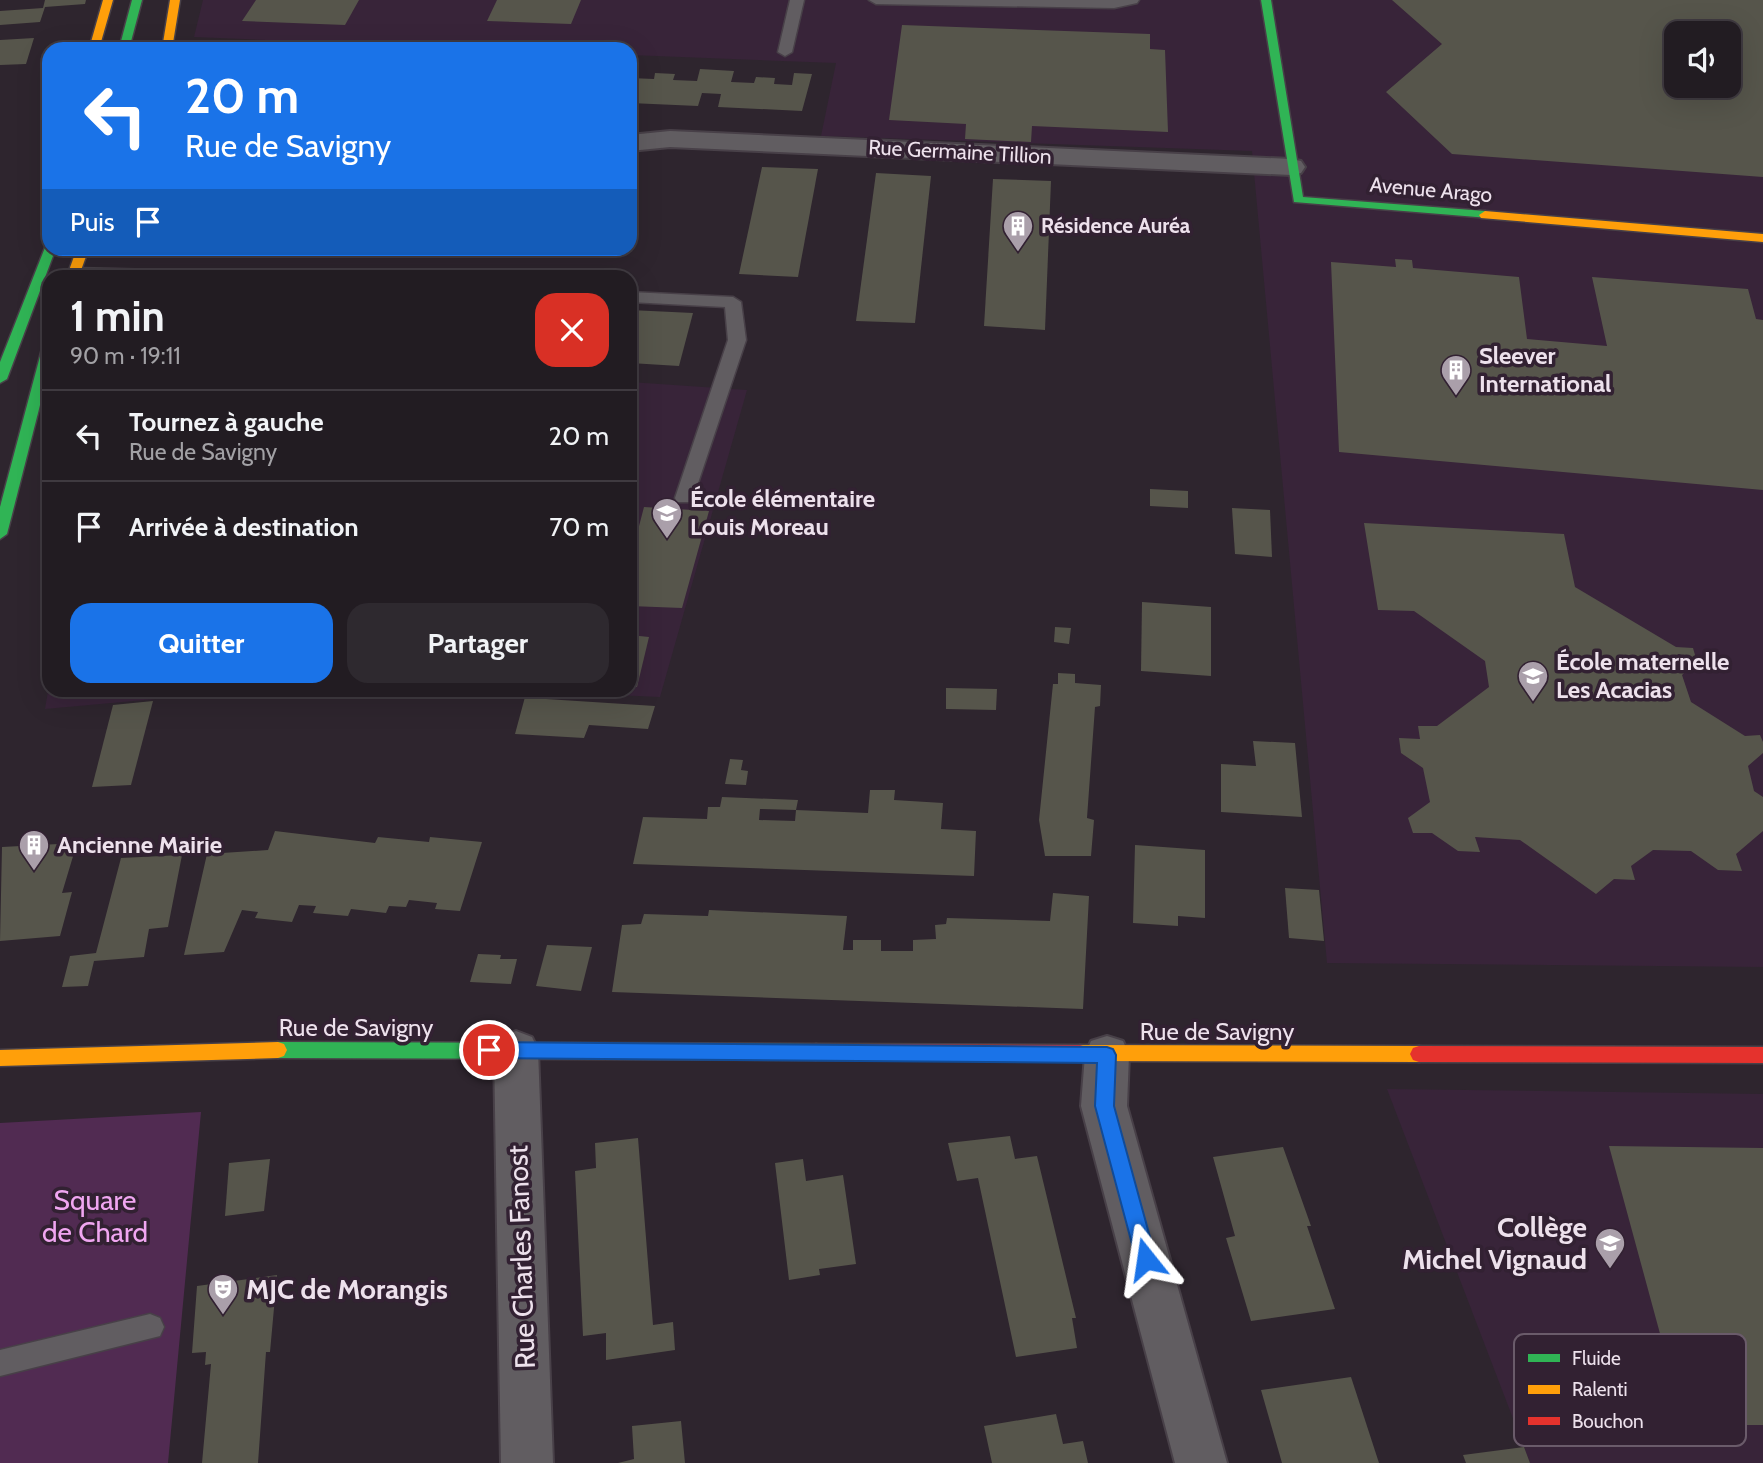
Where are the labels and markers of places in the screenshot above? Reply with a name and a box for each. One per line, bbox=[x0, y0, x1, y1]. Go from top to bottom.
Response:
building icon: Résidence Auréa bbox=[1001, 209, 1035, 253]
place label: Résidence Auréa bbox=[1041, 213, 1191, 238]
place label: Sleever International bbox=[1479, 341, 1611, 398]
building icon: Sleever International bbox=[1439, 353, 1473, 397]
place label: École élémentaire Louis Moreau bbox=[690, 484, 875, 541]
school or university icon: École élémentaire Louis Moreau bbox=[650, 496, 684, 540]
place label: École maternelle Les Acacias bbox=[1556, 647, 1729, 704]
school or university icon: École maternelle Les Acacias bbox=[1516, 659, 1550, 703]
building icon: Ancienne Mairie bbox=[17, 828, 51, 872]
place label: Ancienne Mairie bbox=[57, 830, 222, 859]
pin bbox=[459, 1020, 519, 1080]
place label: Collège Michel Vignaud bbox=[1402, 1210, 1587, 1276]
school or university icon: Collège Michel Vignaud bbox=[1593, 1226, 1627, 1270]
theatre icon: MJC de Morangis bbox=[206, 1272, 240, 1316]
place label: MJC de Morangis bbox=[246, 1272, 448, 1306]

